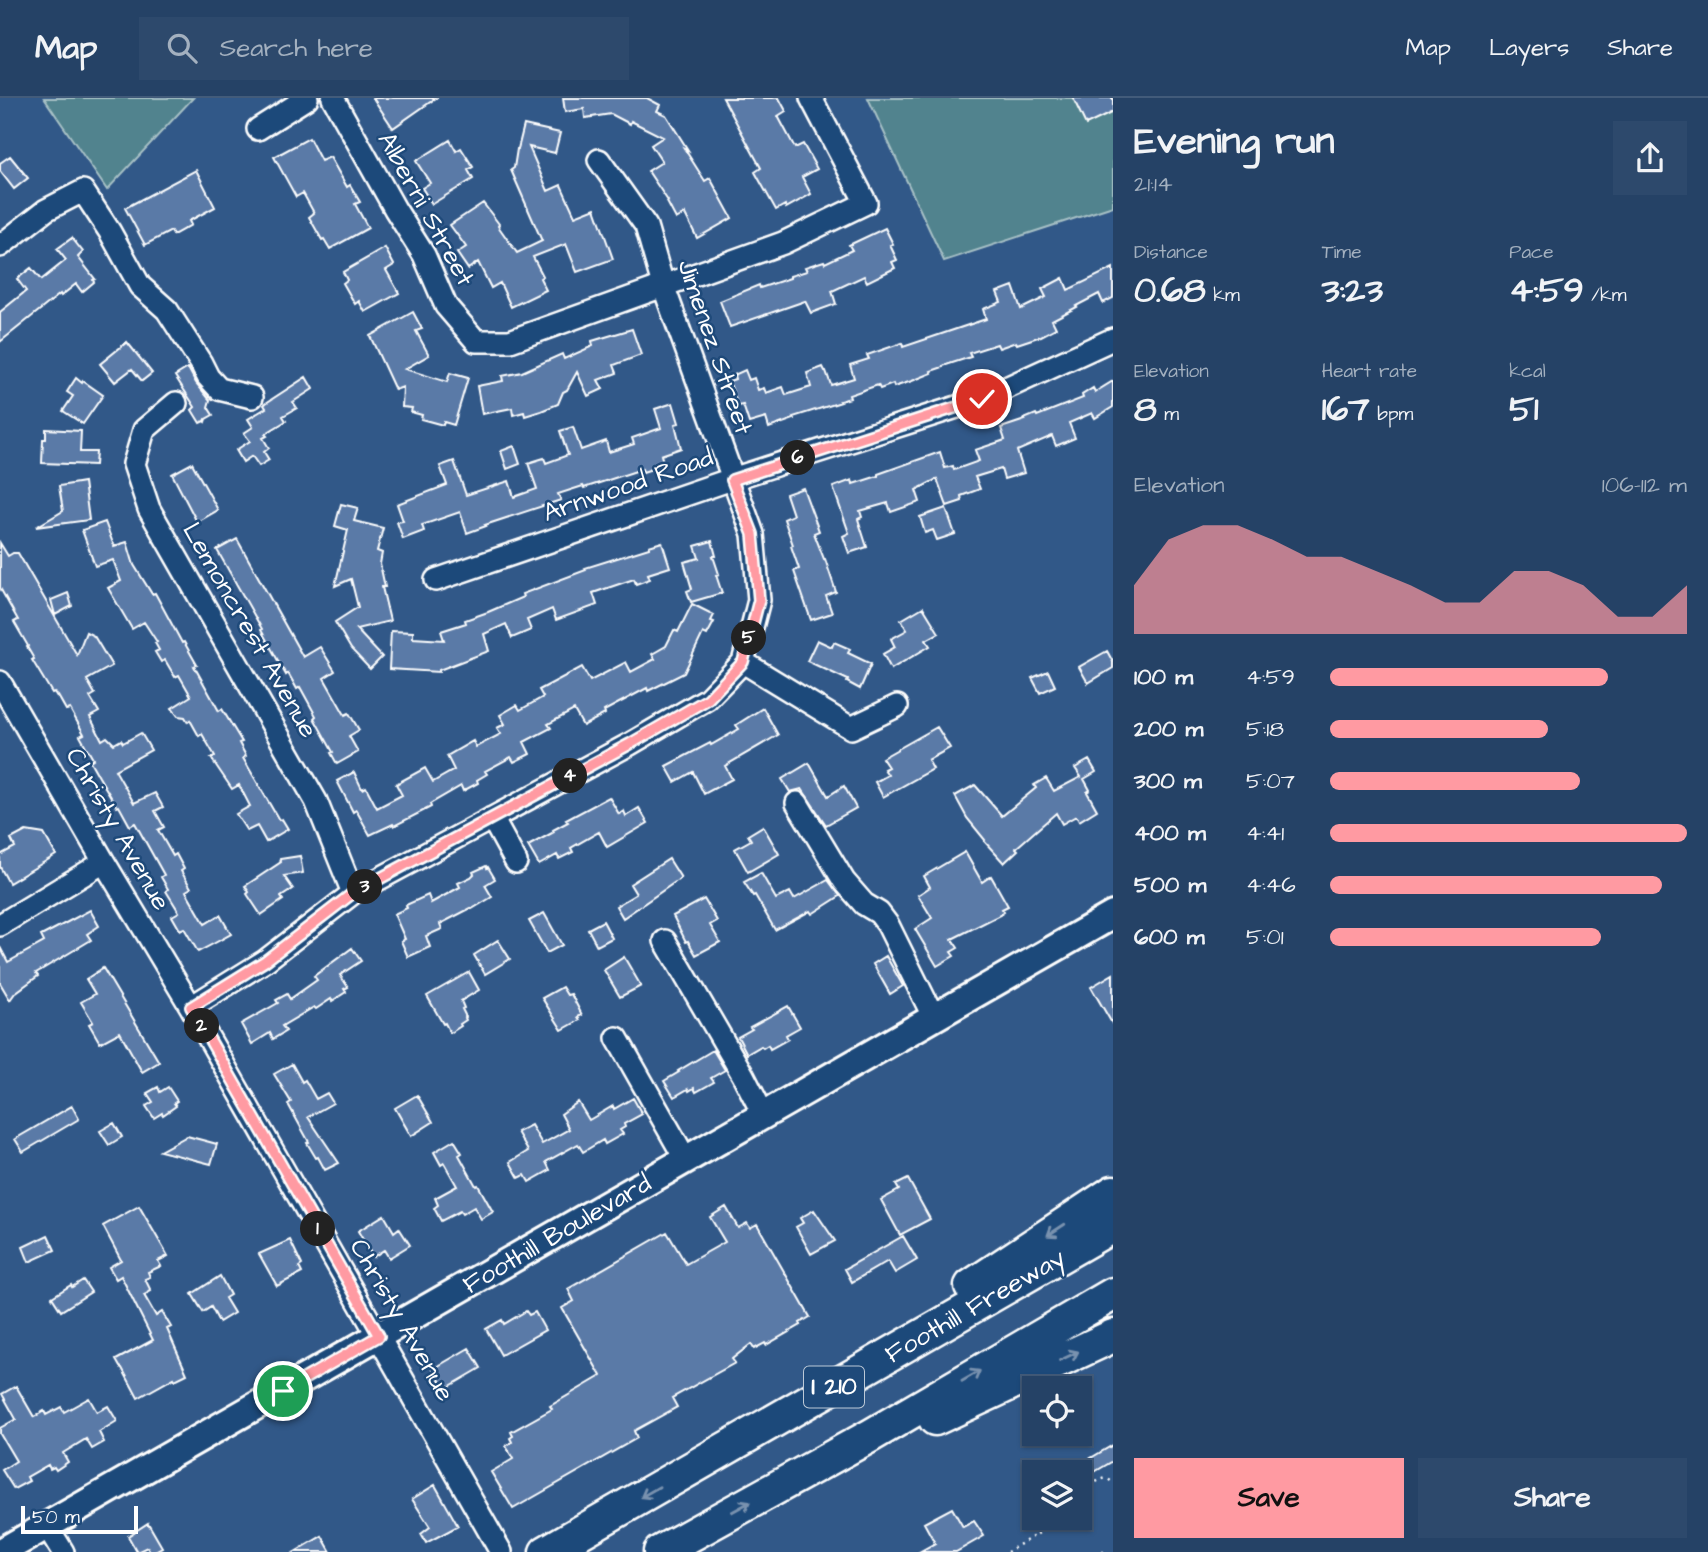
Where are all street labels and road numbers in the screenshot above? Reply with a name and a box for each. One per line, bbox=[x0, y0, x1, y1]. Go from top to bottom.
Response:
street label: Alberni Street bbox=[369, 125, 484, 293]
street label: Jimenez Street bbox=[668, 255, 762, 440]
street label: Arnwood Road bbox=[538, 439, 718, 531]
street label: Lemoncrest Avenue bbox=[174, 516, 326, 744]
street label: Christy Avenue bbox=[55, 741, 179, 918]
street label: Foothill Boulevard bbox=[456, 1165, 658, 1303]
street label: Christy Avenue bbox=[339, 1232, 463, 1409]
street label: Foothill Freeway bbox=[878, 1240, 1073, 1374]
road number: I 210 bbox=[804, 1366, 864, 1408]

